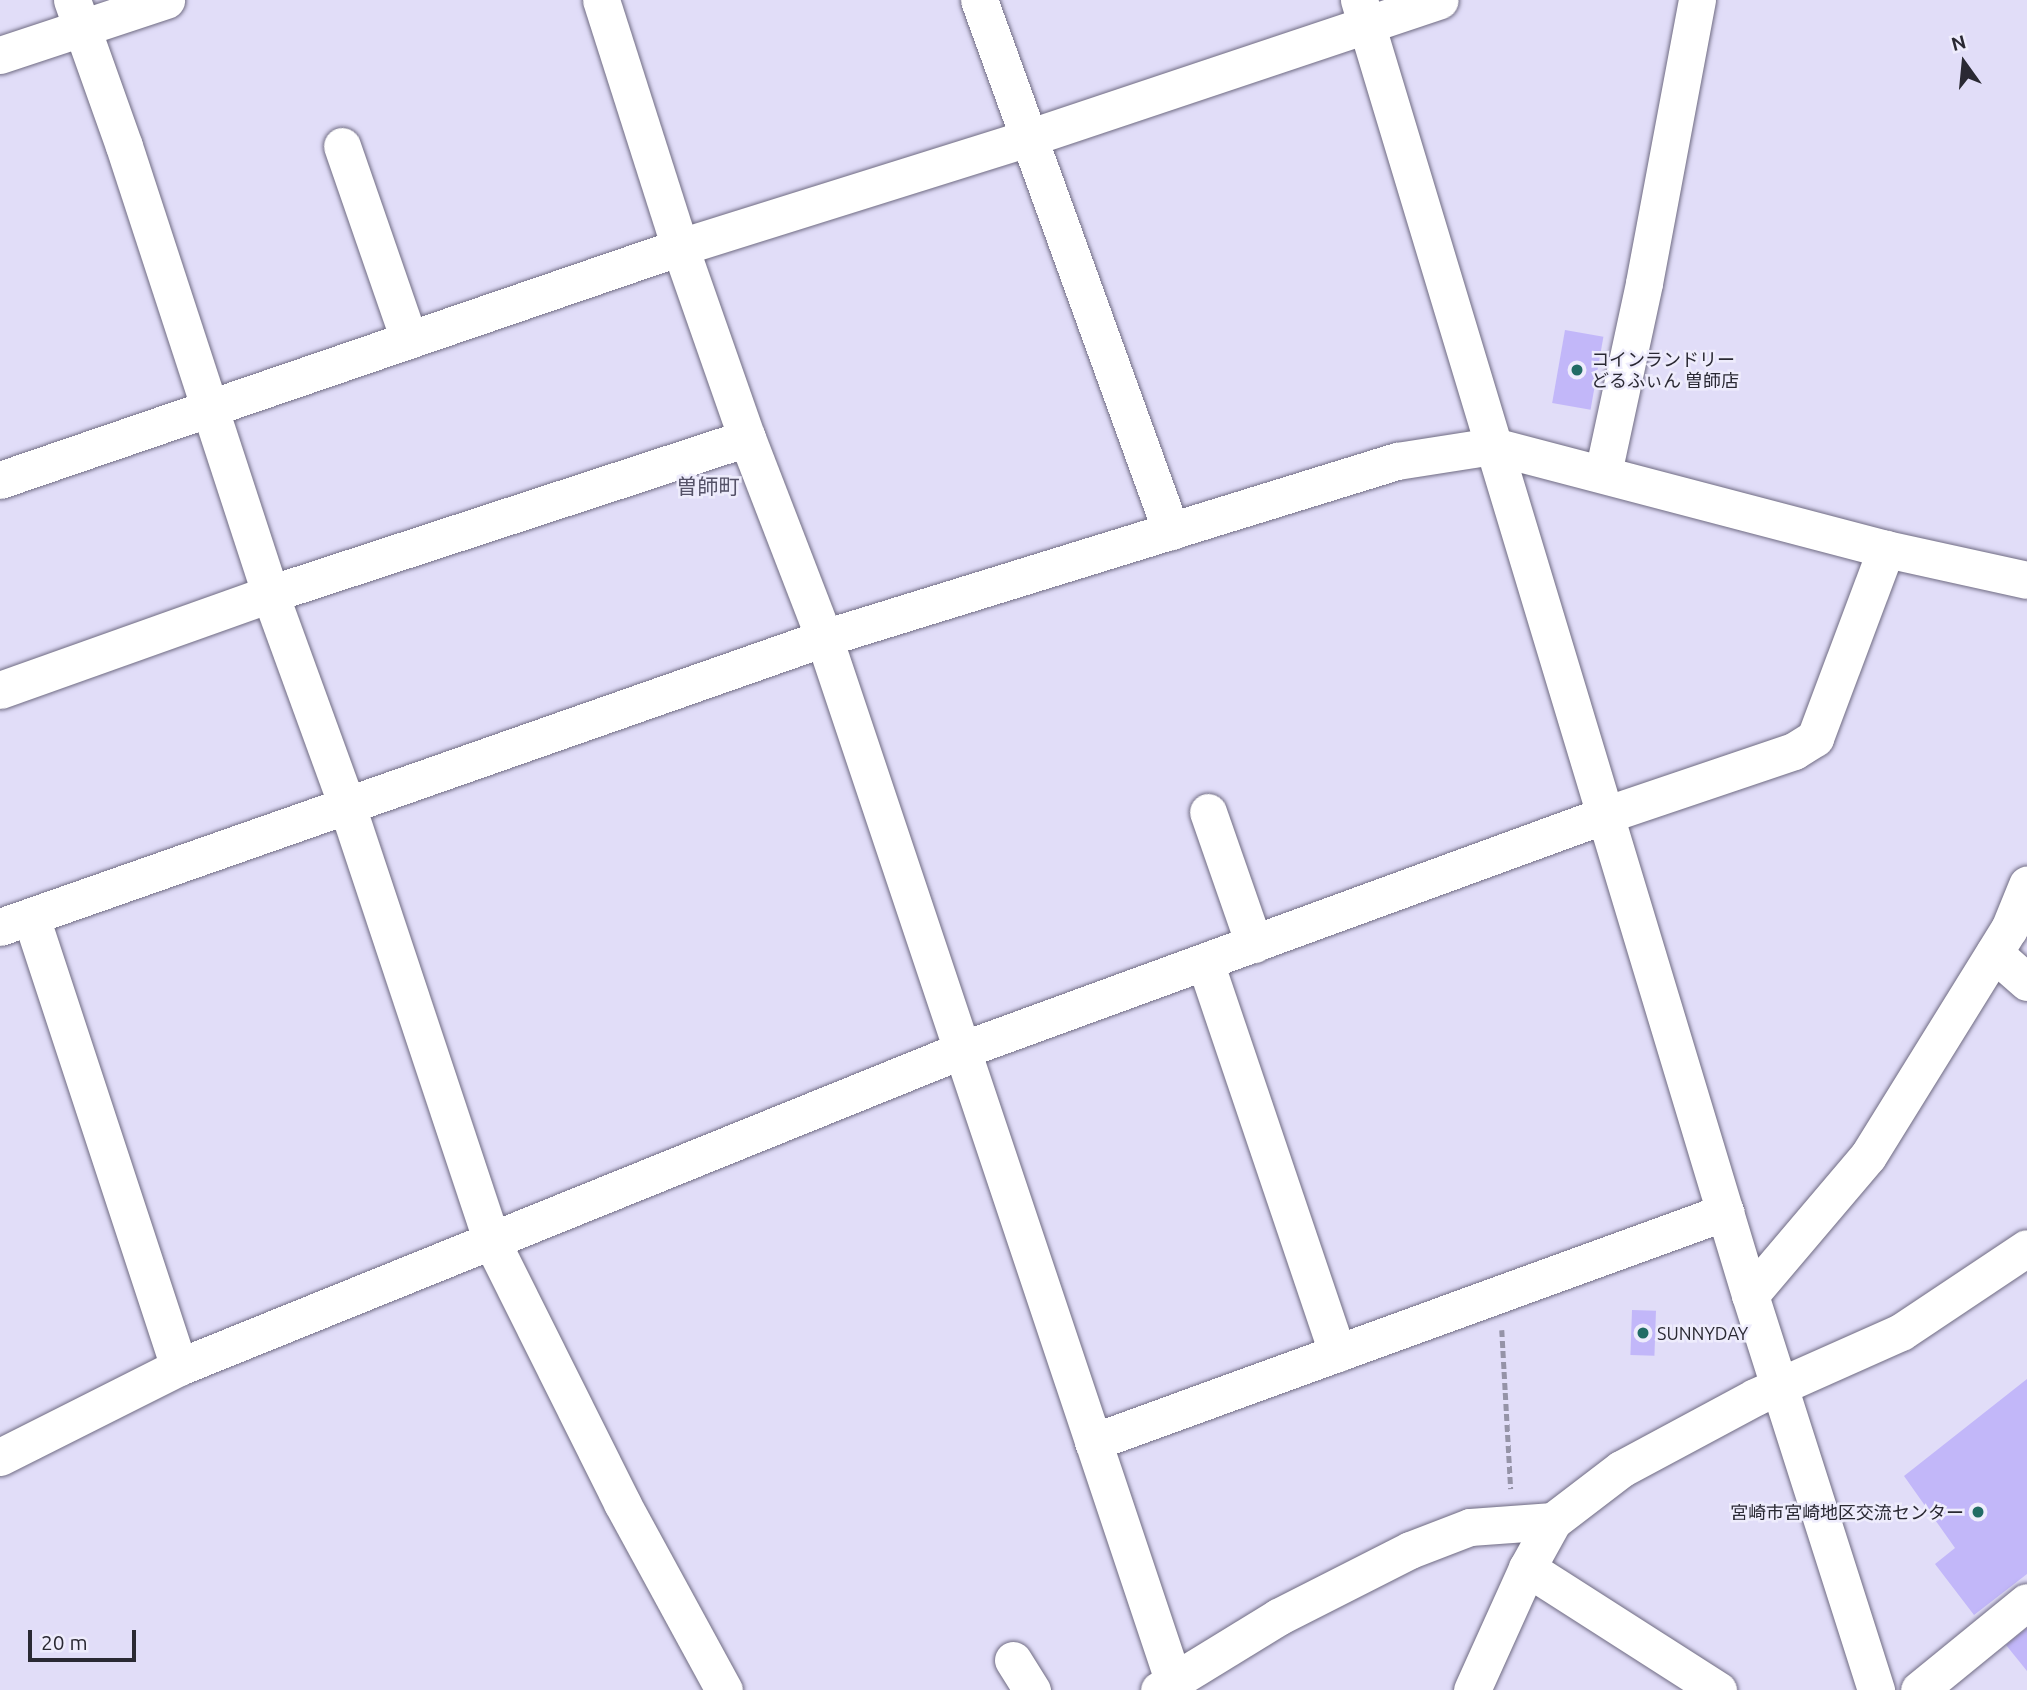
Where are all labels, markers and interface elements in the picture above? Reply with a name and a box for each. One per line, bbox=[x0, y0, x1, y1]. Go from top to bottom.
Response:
north arrow bbox=[1929, 28, 1999, 98]
text: N bbox=[1949, 30, 1968, 55]
place label: コインランドリー どるふぃん 曽師店 bbox=[1591, 349, 1739, 392]
marker: コインランドリー どるふぃん 曽師店 bbox=[1569, 362, 1585, 378]
district label: 曽師町 bbox=[677, 473, 739, 499]
place label: SUNNYDAY bbox=[1657, 1322, 1748, 1344]
marker: SUNNYDAY bbox=[1635, 1325, 1651, 1341]
place label: 宮崎市宮崎地区交流センター bbox=[1730, 1501, 1964, 1523]
marker: 宮崎市宮崎地区交流センター bbox=[1970, 1504, 1986, 1520]
scale bar bbox=[32, 1616, 140, 1660]
text: 20 m bbox=[41, 1630, 88, 1654]

